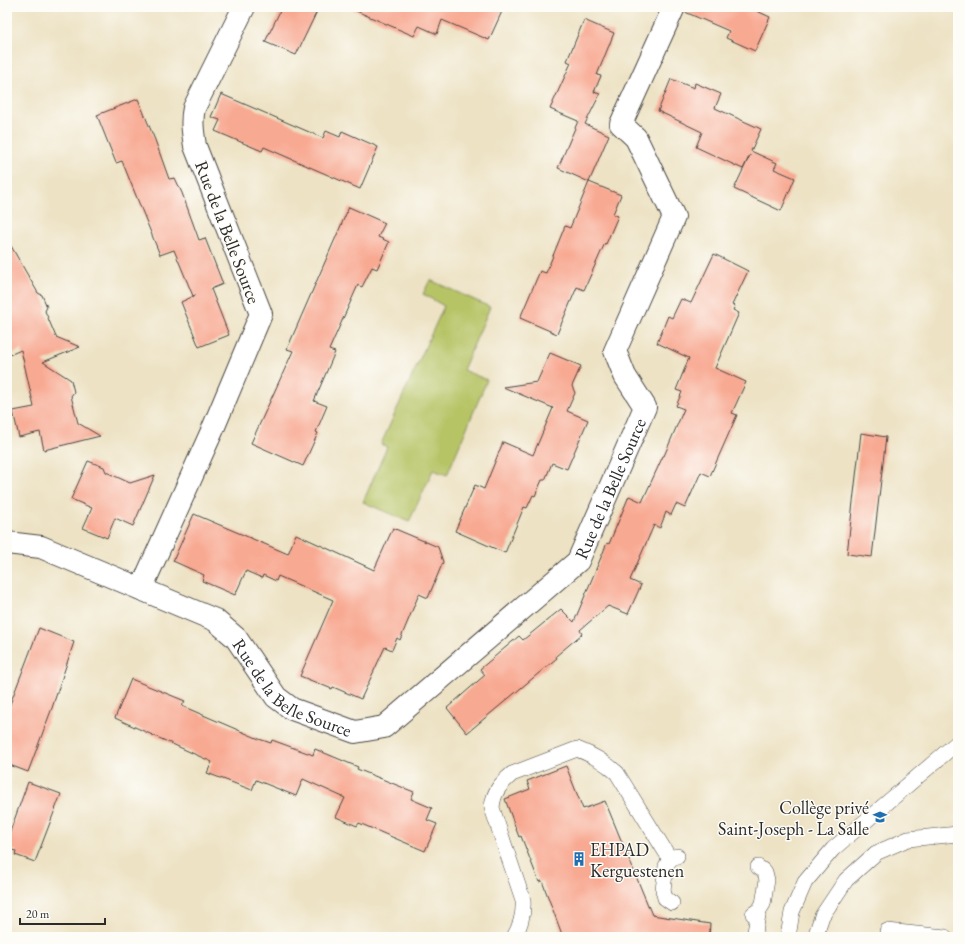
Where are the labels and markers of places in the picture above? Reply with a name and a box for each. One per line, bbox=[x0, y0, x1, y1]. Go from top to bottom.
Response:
place label: Collège privé Saint-Joseph - La Salle bbox=[718, 796, 869, 840]
school or university icon: Collège privé Saint-Joseph - La Salle bbox=[872, 809, 888, 825]
place label: EHPAD Kerguestenen bbox=[590, 838, 685, 882]
building icon: EHPAD Kerguestenen bbox=[571, 851, 587, 867]

